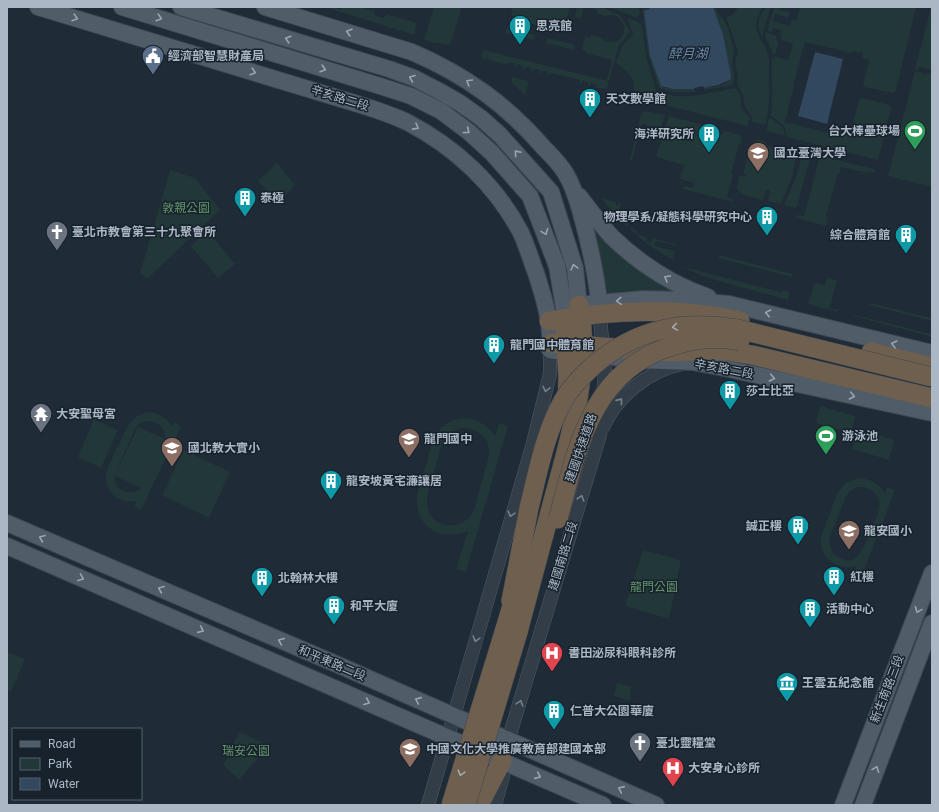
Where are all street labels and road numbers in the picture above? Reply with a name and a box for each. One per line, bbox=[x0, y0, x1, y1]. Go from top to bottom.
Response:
street label: 辛亥路二段 bbox=[309, 83, 371, 113]
street label: 辛亥路二段 bbox=[693, 356, 755, 382]
street label: 建國快速道路 bbox=[563, 412, 599, 484]
street label: 建國南路二段 bbox=[546, 520, 580, 592]
street label: 和平東路二段 bbox=[296, 642, 368, 684]
street label: 新生南路三段 bbox=[868, 653, 906, 725]

